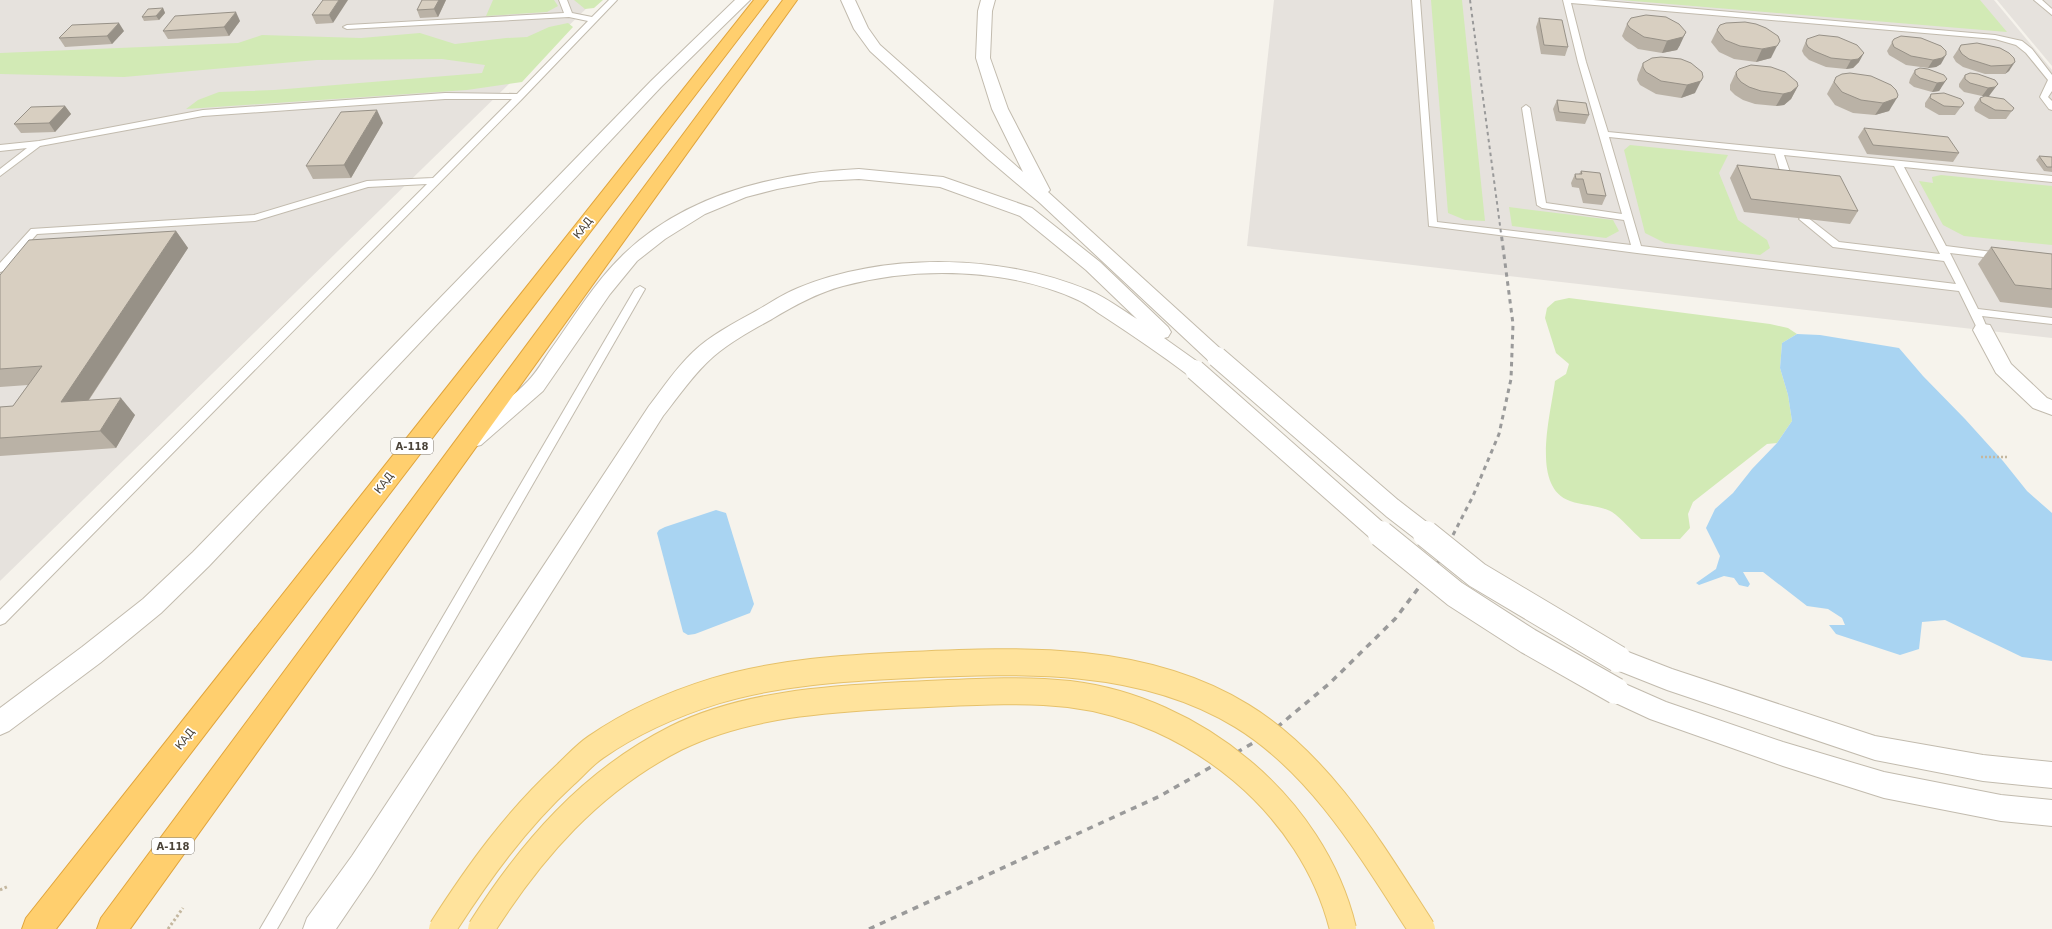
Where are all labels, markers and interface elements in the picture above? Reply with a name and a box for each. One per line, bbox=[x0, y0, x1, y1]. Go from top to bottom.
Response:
street label: КАД bbox=[571, 214, 596, 241]
road number: А-118 bbox=[391, 438, 433, 454]
street label: КАД bbox=[372, 469, 397, 496]
street label: КАД bbox=[173, 725, 198, 752]
road number: А-118 bbox=[152, 838, 194, 854]

